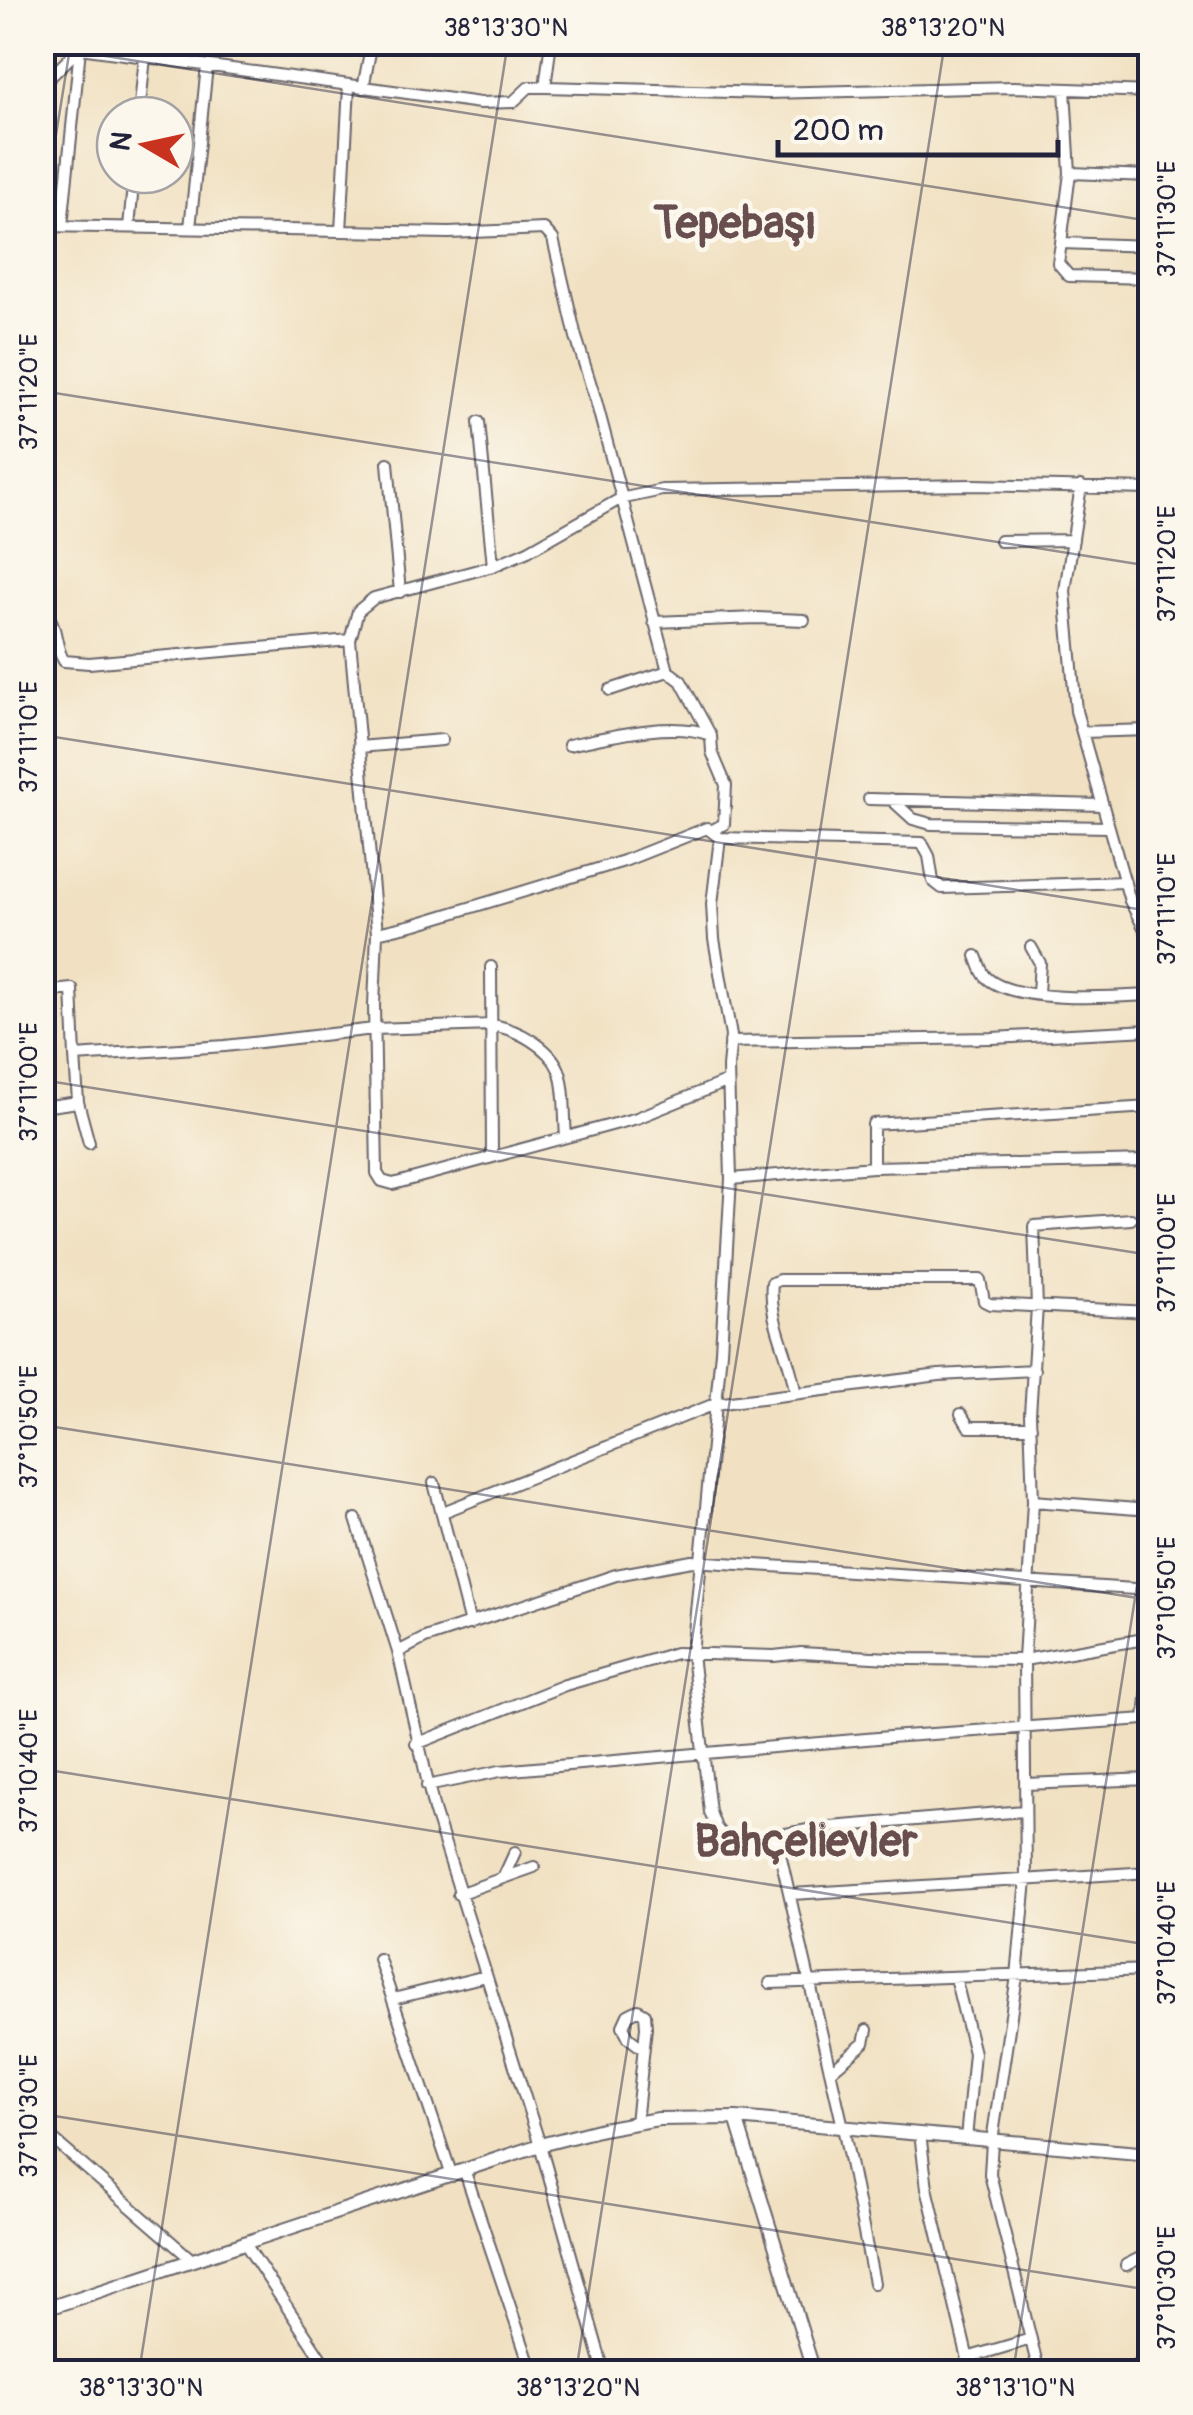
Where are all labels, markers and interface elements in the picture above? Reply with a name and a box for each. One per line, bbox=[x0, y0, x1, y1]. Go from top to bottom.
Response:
text: 38°13'30"N bbox=[444, 13, 568, 44]
text: 38°13'20"N bbox=[881, 13, 1005, 44]
north arrow bbox=[95, 95, 195, 195]
scale bar bbox=[778, 95, 1058, 157]
text: 200 m bbox=[793, 112, 884, 149]
text: N bbox=[103, 129, 141, 153]
text: 37°11'30"E bbox=[1152, 161, 1183, 277]
district label: Tepebaşı bbox=[653, 196, 817, 252]
text: 37°11'20"E bbox=[14, 334, 45, 450]
text: 37°11'20"E bbox=[1152, 506, 1183, 622]
text: 37°11'10"E bbox=[14, 681, 45, 793]
text: 37°11'10"E bbox=[1152, 853, 1183, 965]
text: 37°11'00"E bbox=[14, 1022, 45, 1142]
text: 37°11'00"E bbox=[1152, 1193, 1183, 1313]
text: 37°10'50"E bbox=[14, 1365, 45, 1489]
text: 37°10'50"E bbox=[1152, 1536, 1183, 1660]
text: 37°10'40"E bbox=[14, 1709, 45, 1833]
district label: Bahçelievler bbox=[694, 1814, 918, 1870]
text: 37°10'40"E bbox=[1152, 1881, 1183, 2005]
text: 37°10'30"E bbox=[14, 2054, 45, 2178]
text: 37°10'30"E bbox=[1152, 2226, 1183, 2350]
text: 38°13'30"N bbox=[79, 2373, 203, 2404]
text: 38°13'20"N bbox=[516, 2373, 640, 2404]
text: 38°13'10"N bbox=[955, 2373, 1075, 2404]

